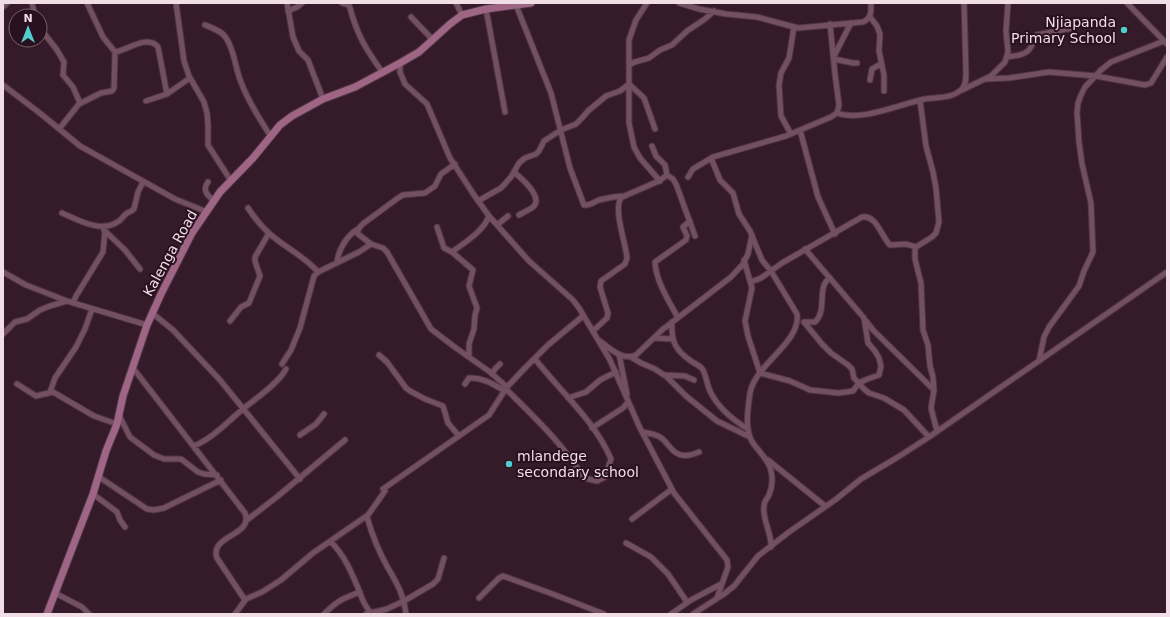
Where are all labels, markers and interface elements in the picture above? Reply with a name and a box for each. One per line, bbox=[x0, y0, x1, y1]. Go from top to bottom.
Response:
north arrow bbox=[8, 8, 48, 48]
text: N bbox=[23, 12, 33, 25]
place label: Njiapanda Primary School bbox=[1011, 14, 1116, 46]
marker: Njiapanda Primary School bbox=[1119, 25, 1129, 35]
street label: Kalenga Road bbox=[140, 207, 200, 299]
place label: mlandege secondary school bbox=[517, 448, 639, 480]
marker: mlandege secondary school bbox=[504, 459, 514, 469]

